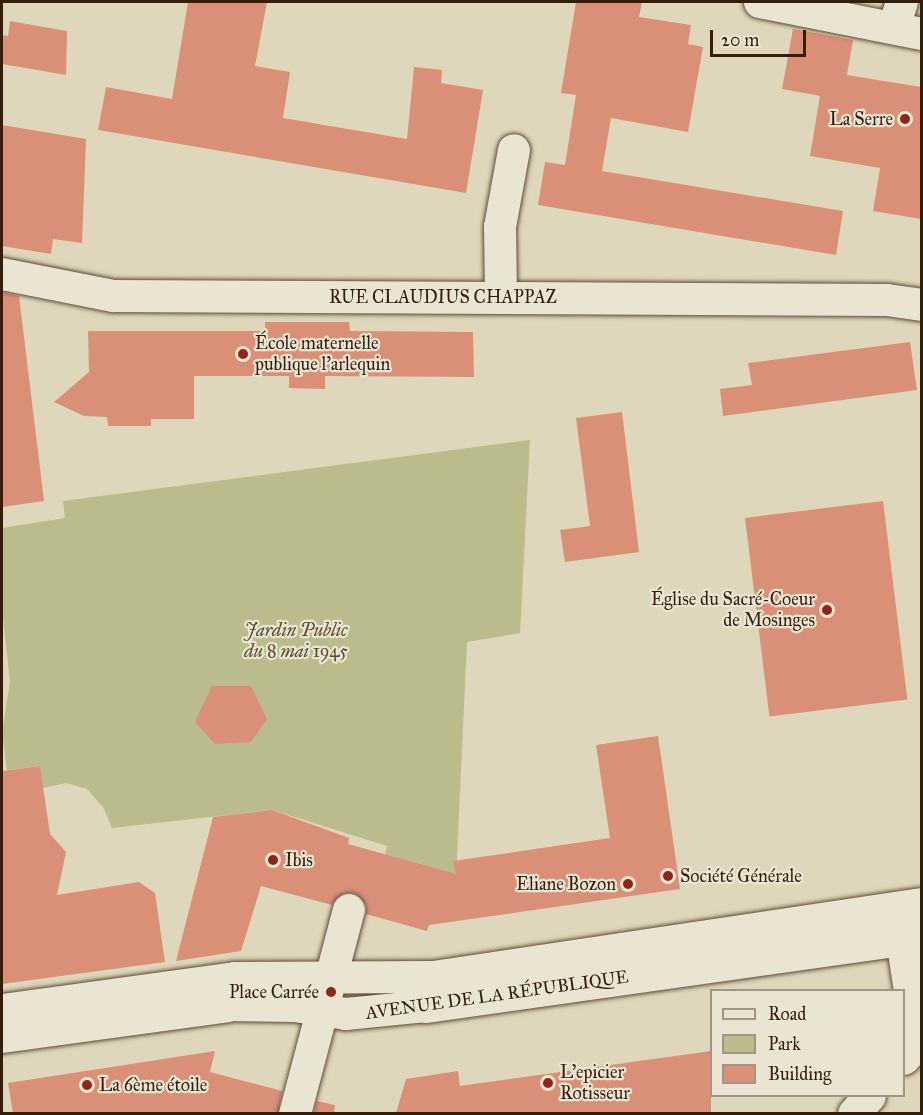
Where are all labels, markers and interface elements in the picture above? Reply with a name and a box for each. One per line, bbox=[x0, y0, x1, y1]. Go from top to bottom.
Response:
scale bar bbox=[713, 18, 809, 56]
text: 20 m bbox=[721, 29, 759, 51]
place label: La Serre bbox=[829, 108, 893, 130]
marker: La Serre bbox=[898, 112, 912, 126]
street label: RUE CLAUDIUS CHAPPAZ bbox=[329, 286, 557, 308]
place label: École maternelle publique l'arlequin bbox=[255, 333, 390, 376]
marker: École maternelle publique l'arlequin bbox=[236, 347, 250, 361]
place label: Église du Sacré-Coeur de Mosinges bbox=[651, 589, 815, 632]
marker: Église du Sacré-Coeur de Mosinges bbox=[820, 603, 834, 617]
park label: Jardin Public du 8 mai 1945 bbox=[244, 620, 348, 662]
place label: Ibis bbox=[285, 849, 313, 871]
marker: Ibis bbox=[266, 853, 280, 867]
place label: Société Générale bbox=[680, 865, 802, 887]
marker: Société Générale bbox=[661, 869, 675, 883]
place label: Eliane Bozon bbox=[516, 873, 616, 895]
marker: Eliane Bozon bbox=[621, 877, 635, 891]
street label: AVENUE DE LA RÉPUBLIQUE bbox=[364, 966, 630, 1024]
place label: Place Carrée bbox=[229, 981, 319, 1003]
marker: Place Carrée bbox=[324, 985, 338, 999]
legend bbox=[710, 989, 905, 1097]
text: Road bbox=[768, 1003, 806, 1025]
text: Park bbox=[768, 1033, 801, 1055]
place label: L'epicier Rotisseur bbox=[560, 1062, 630, 1104]
text: Building bbox=[768, 1063, 831, 1085]
place label: La 6ème étoile bbox=[99, 1074, 207, 1096]
marker: L'epicier Rotisseur bbox=[541, 1076, 555, 1090]
marker: La 6ème étoile bbox=[80, 1078, 94, 1092]

